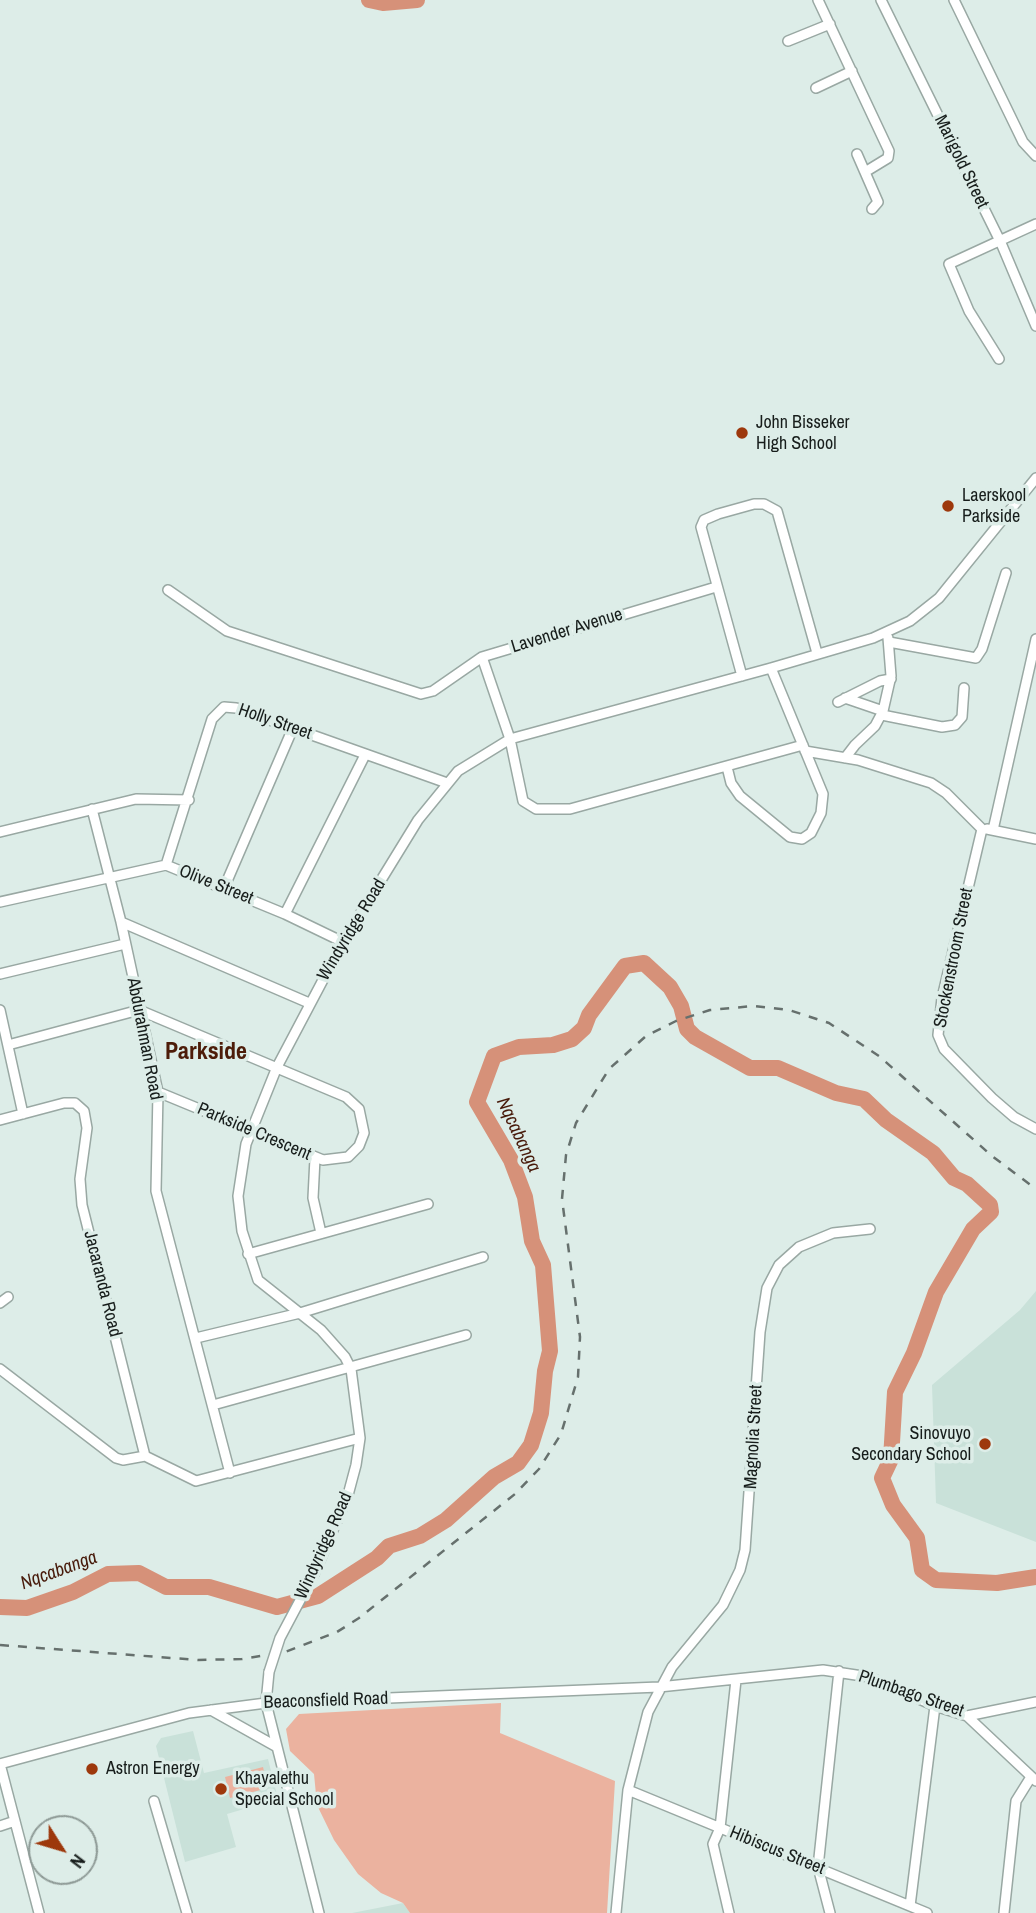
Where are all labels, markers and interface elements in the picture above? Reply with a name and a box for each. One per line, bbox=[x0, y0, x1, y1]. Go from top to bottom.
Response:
street label: Marigold Street bbox=[929, 112, 993, 212]
place label: John Bisseker High School bbox=[756, 412, 850, 454]
marker: John Bisseker High School bbox=[734, 425, 750, 441]
place label: Laerskool Parkside bbox=[962, 485, 1026, 528]
marker: Laerskool Parkside bbox=[940, 498, 956, 514]
street label: Lavender Avenue bbox=[509, 604, 625, 658]
street label: Holly Street bbox=[235, 699, 315, 745]
street label: Olive Street bbox=[176, 860, 256, 910]
street label: Windyridge Road bbox=[313, 875, 391, 985]
street label: Stockenstroom Street bbox=[930, 886, 978, 1030]
street label: Abdurahman Road bbox=[122, 976, 166, 1102]
district label: Parkside bbox=[165, 1039, 247, 1067]
water label: Nqcabanga bbox=[491, 1094, 545, 1176]
street label: Parkside Crescent bbox=[194, 1098, 314, 1166]
street label: Jacaranda Road bbox=[78, 1229, 126, 1339]
street label: Magnolia Street bbox=[740, 1384, 768, 1490]
place label: Sinovuyo Secondary School bbox=[851, 1423, 971, 1466]
marker: Sinovuyo Secondary School bbox=[977, 1436, 993, 1452]
street label: Windyridge Road bbox=[291, 1489, 357, 1603]
water label: Nqcabanga bbox=[18, 1547, 100, 1595]
street label: Plumbago Street bbox=[856, 1666, 966, 1722]
street label: Beaconsfield Road bbox=[263, 1688, 389, 1714]
place label: Astron Energy bbox=[106, 1758, 200, 1780]
marker: Astron Energy bbox=[84, 1761, 100, 1777]
place label: Khayalethu Special School bbox=[235, 1768, 333, 1810]
marker: Khayalethu Special School bbox=[213, 1781, 229, 1797]
north arrow bbox=[28, 1815, 98, 1885]
street label: Hibiscus Street bbox=[726, 1822, 828, 1880]
text: N bbox=[64, 1849, 92, 1874]

